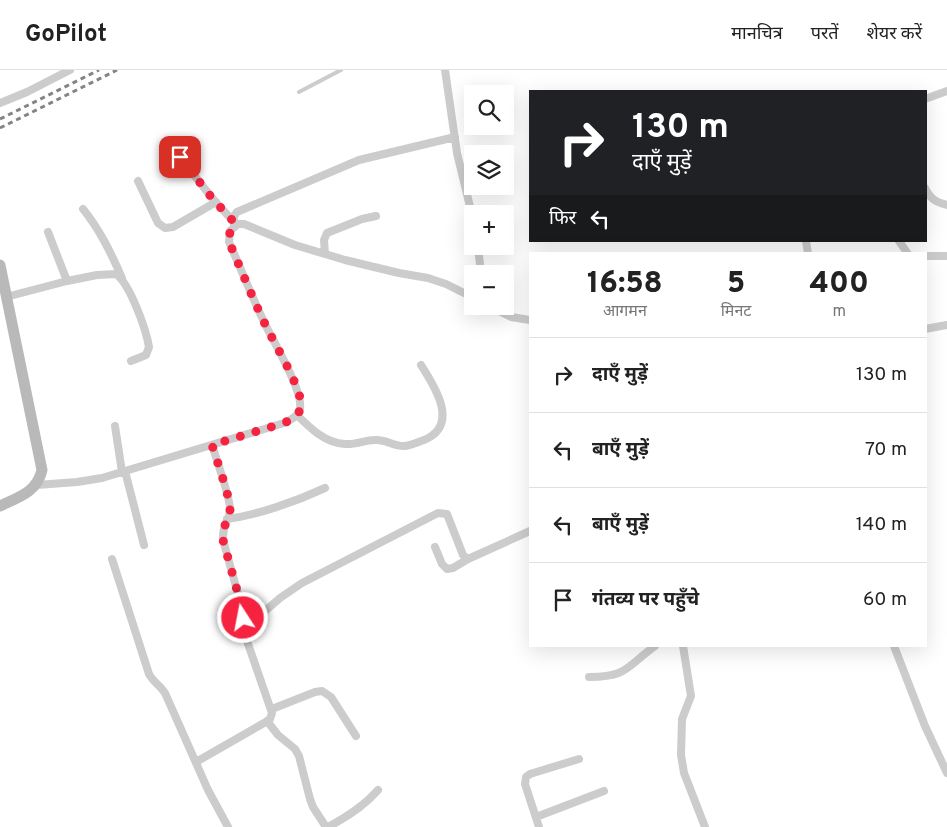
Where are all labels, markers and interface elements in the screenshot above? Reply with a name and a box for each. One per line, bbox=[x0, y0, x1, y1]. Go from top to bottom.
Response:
text: GoPilot bbox=[25, 20, 107, 50]
text: मानचित्र bbox=[731, 23, 783, 46]
text: परतें bbox=[811, 23, 839, 46]
text: शेयर करें bbox=[867, 23, 922, 46]
map controls bbox=[464, 85, 514, 315]
button: search bbox=[464, 85, 514, 135]
text: 130 m bbox=[632, 106, 729, 150]
icon: right bbox=[549, 110, 614, 175]
pin bbox=[159, 136, 201, 178]
icon: arrive bbox=[166, 143, 194, 171]
button: layers bbox=[464, 145, 514, 195]
text: दाएँ मुड़ें bbox=[632, 150, 692, 177]
button: + bbox=[464, 205, 514, 255]
icon: left bbox=[586, 205, 614, 233]
text: फिर bbox=[549, 207, 576, 231]
button: − bbox=[464, 265, 514, 315]
text: 16:58 bbox=[587, 266, 663, 303]
text: 5 bbox=[727, 266, 745, 303]
text: 400 bbox=[809, 266, 869, 303]
text: आगमन bbox=[603, 302, 647, 322]
text: मिनट bbox=[721, 302, 751, 322]
text: m bbox=[832, 302, 846, 322]
icon: right bbox=[549, 361, 577, 389]
text: दाएँ मुड़ें bbox=[592, 363, 648, 387]
text: 130 m bbox=[856, 363, 907, 387]
icon: left bbox=[549, 436, 577, 464]
text: बाएँ मुड़ें bbox=[592, 438, 649, 462]
text: 70 m bbox=[865, 438, 907, 462]
icon: left bbox=[549, 511, 577, 539]
text: बाएँ मुड़ें bbox=[592, 513, 649, 537]
text: 140 m bbox=[856, 513, 907, 537]
icon: arrive bbox=[549, 586, 577, 614]
text: गंतव्य पर पहुँचे bbox=[592, 588, 699, 612]
text: 60 m bbox=[863, 588, 907, 612]
position arrow bbox=[216, 591, 268, 643]

